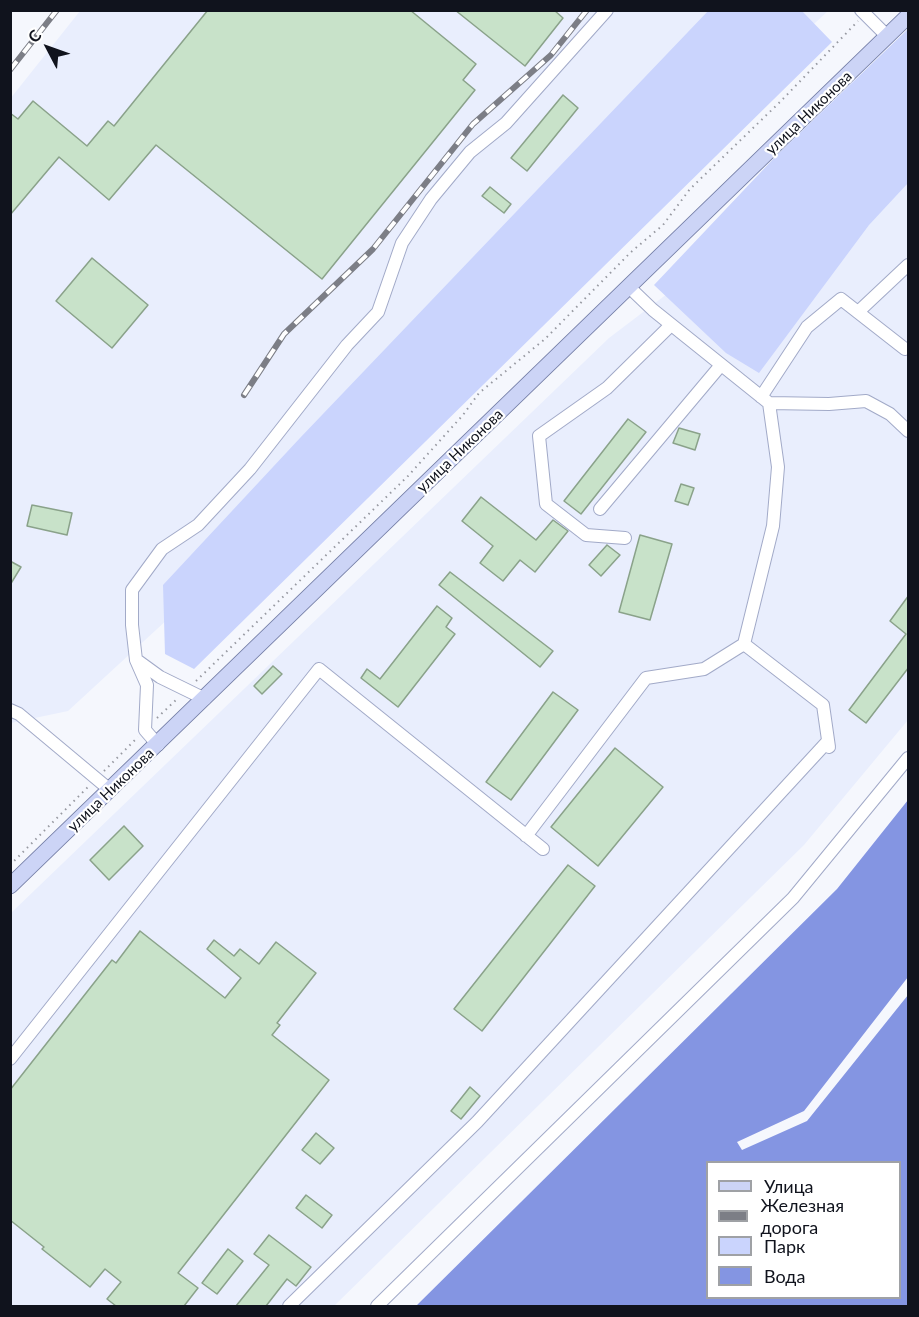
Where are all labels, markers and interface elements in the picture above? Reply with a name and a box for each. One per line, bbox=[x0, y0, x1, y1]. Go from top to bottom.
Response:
north arrow bbox=[18, 18, 78, 78]
text: С bbox=[23, 26, 45, 46]
street label: улица Никонова bbox=[762, 67, 856, 159]
street label: улица Никонова bbox=[413, 405, 507, 497]
street label: улица Никонова bbox=[64, 744, 158, 836]
legend bbox=[706, 1161, 901, 1299]
text: Улица bbox=[764, 1175, 814, 1197]
text: Железная дорога bbox=[760, 1194, 844, 1238]
text: Парк bbox=[764, 1235, 805, 1257]
text: Вода bbox=[764, 1265, 805, 1287]

